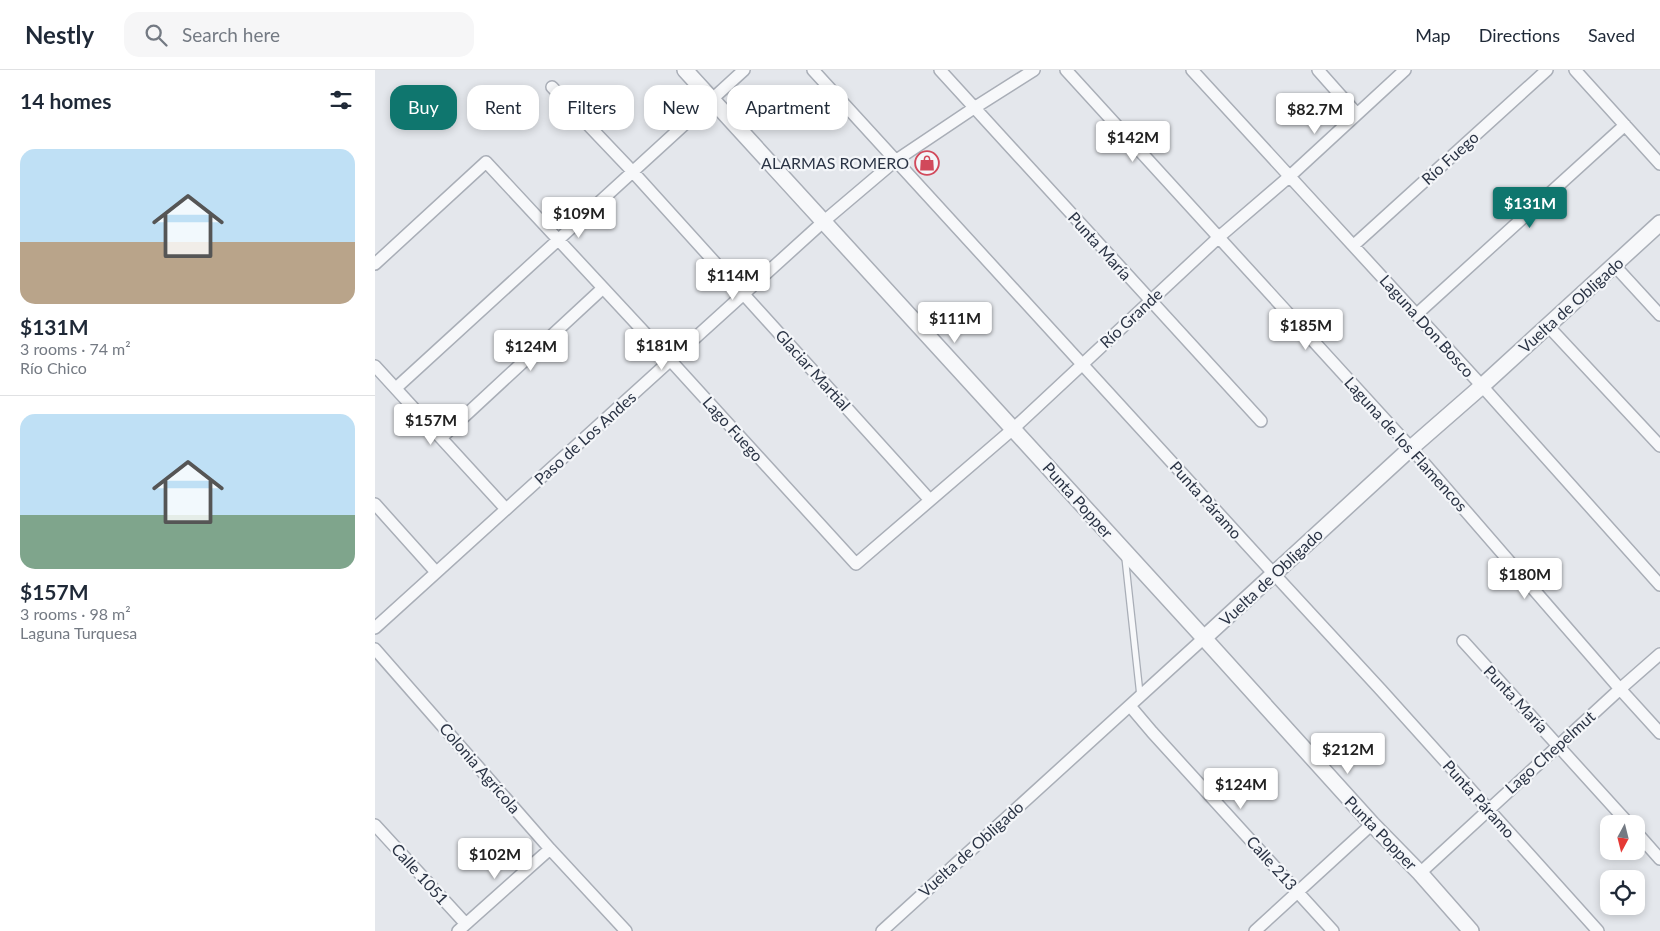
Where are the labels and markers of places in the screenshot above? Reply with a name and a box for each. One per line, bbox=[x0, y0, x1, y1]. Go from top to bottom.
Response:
pin: $82.7M bbox=[1274, 92, 1356, 135]
pin: $142M bbox=[1098, 121, 1168, 163]
shop icon: ALARMAS ROMERO bbox=[914, 150, 940, 176]
place label: ALARMAS ROMERO bbox=[761, 153, 909, 172]
pin: $131M bbox=[1495, 186, 1565, 229]
pin: $109M bbox=[544, 196, 614, 239]
pin: $114M bbox=[698, 258, 768, 301]
pin: $111M bbox=[920, 302, 990, 344]
pin: $185M bbox=[1271, 308, 1341, 351]
pin: $181M bbox=[627, 328, 697, 371]
pin: $124M bbox=[496, 330, 566, 372]
pin: $157M bbox=[396, 404, 466, 446]
pin: $180M bbox=[1490, 558, 1560, 600]
pin: $212M bbox=[1313, 732, 1383, 775]
pin: $124M bbox=[1206, 768, 1276, 810]
pin: $102M bbox=[460, 838, 530, 880]

